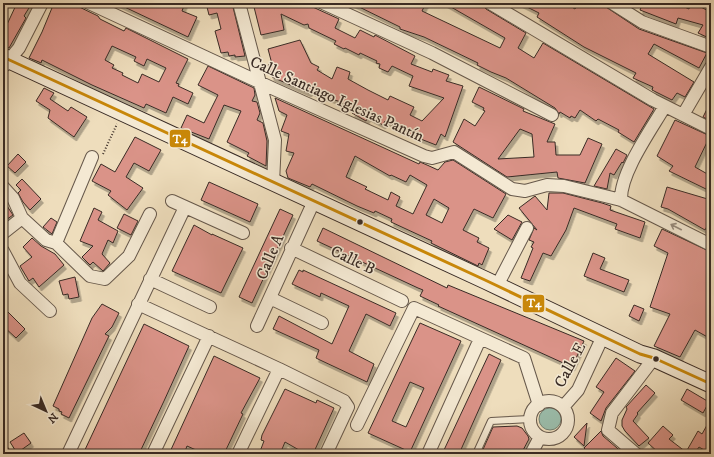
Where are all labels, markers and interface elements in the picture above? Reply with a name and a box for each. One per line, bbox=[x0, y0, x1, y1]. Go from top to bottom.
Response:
street label: Calle Santiago Iglesias Pantín bbox=[247, 52, 428, 147]
line badge: T4 bbox=[169, 129, 191, 148]
text: T4 bbox=[172, 133, 188, 147]
unlabelled marker bbox=[355, 217, 365, 227]
one-way arrow bbox=[671, 223, 683, 230]
street label: Calle A bbox=[252, 231, 289, 283]
street label: Calle B bbox=[327, 241, 379, 279]
line badge: T4 bbox=[522, 294, 545, 313]
text: T4 bbox=[526, 297, 542, 311]
street label: Calle E bbox=[550, 339, 590, 391]
unlabelled marker bbox=[651, 354, 661, 364]
north arrow bbox=[26, 391, 66, 431]
text: N bbox=[44, 409, 60, 426]

